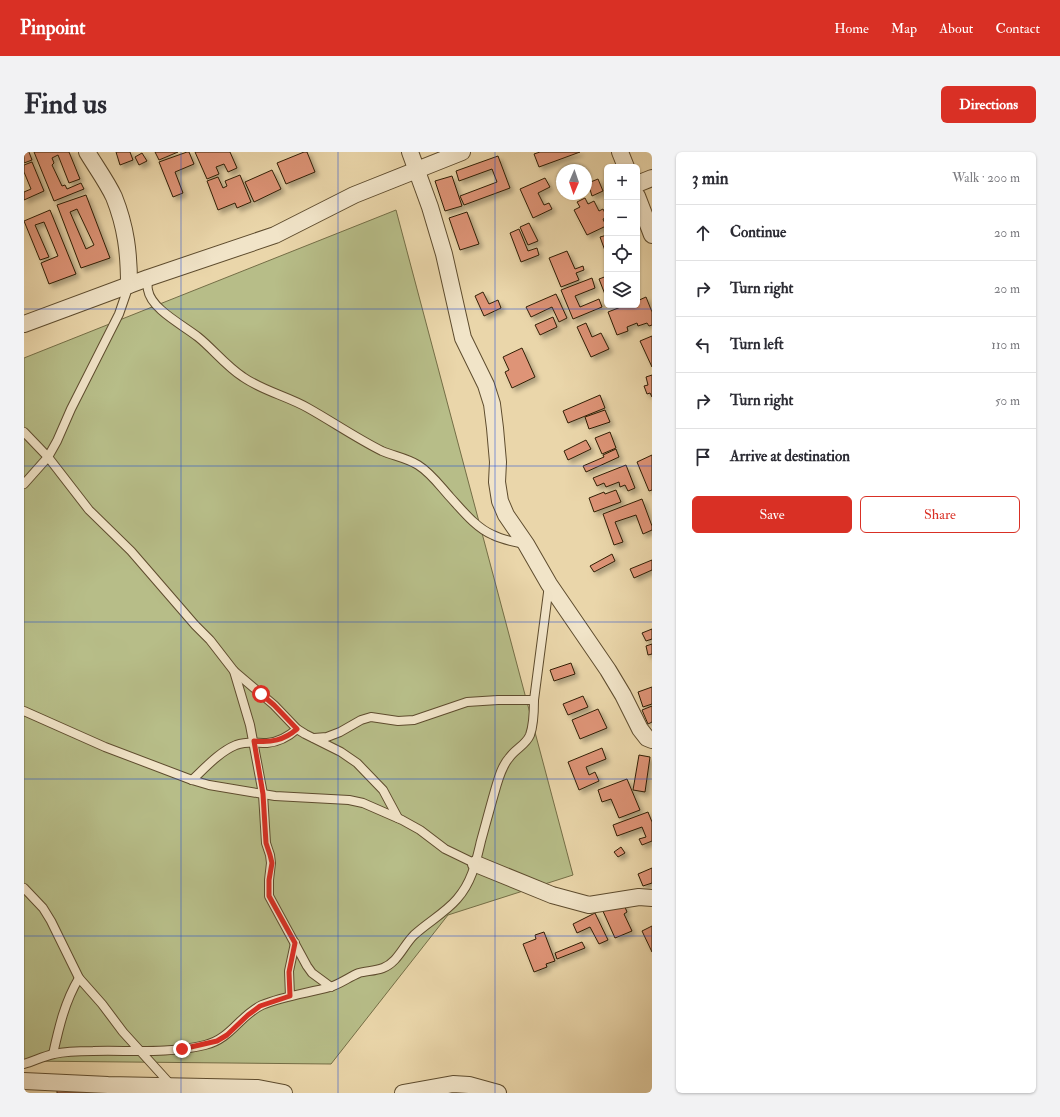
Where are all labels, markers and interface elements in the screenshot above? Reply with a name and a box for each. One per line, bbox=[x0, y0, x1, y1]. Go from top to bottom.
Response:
text: Pinpoint bbox=[20, 16, 85, 40]
text: Home bbox=[834, 20, 869, 37]
text: Map bbox=[891, 20, 917, 37]
text: About bbox=[939, 20, 973, 37]
text: Contact bbox=[995, 20, 1040, 37]
button: Directions bbox=[941, 86, 1036, 123]
text: Find us bbox=[24, 87, 107, 122]
north arrow bbox=[556, 164, 592, 200]
map controls bbox=[604, 164, 640, 308]
button: + bbox=[604, 164, 640, 200]
text: 3 min bbox=[692, 168, 729, 189]
text: Walk · 200 m bbox=[952, 170, 1020, 186]
button: − bbox=[604, 200, 640, 236]
icon: ahead bbox=[692, 222, 714, 244]
text: Continue bbox=[730, 223, 786, 242]
text: 20 m bbox=[994, 225, 1020, 241]
button: locate bbox=[604, 236, 640, 272]
button: layers bbox=[604, 272, 640, 308]
icon: right bbox=[692, 278, 714, 300]
text: Turn right bbox=[730, 279, 793, 298]
text: 20 m bbox=[994, 281, 1020, 297]
icon: left bbox=[692, 334, 714, 356]
text: Turn left bbox=[730, 335, 784, 354]
text: 110 m bbox=[991, 337, 1020, 353]
icon: right bbox=[692, 390, 714, 412]
text: Turn right bbox=[730, 391, 793, 410]
text: 50 m bbox=[995, 393, 1020, 409]
icon: arrive bbox=[692, 446, 714, 468]
text: Arrive at destination bbox=[730, 447, 850, 466]
button: Save bbox=[692, 496, 852, 533]
button: Share bbox=[860, 496, 1020, 533]
route start bbox=[252, 685, 270, 703]
route end bbox=[173, 1040, 191, 1058]

